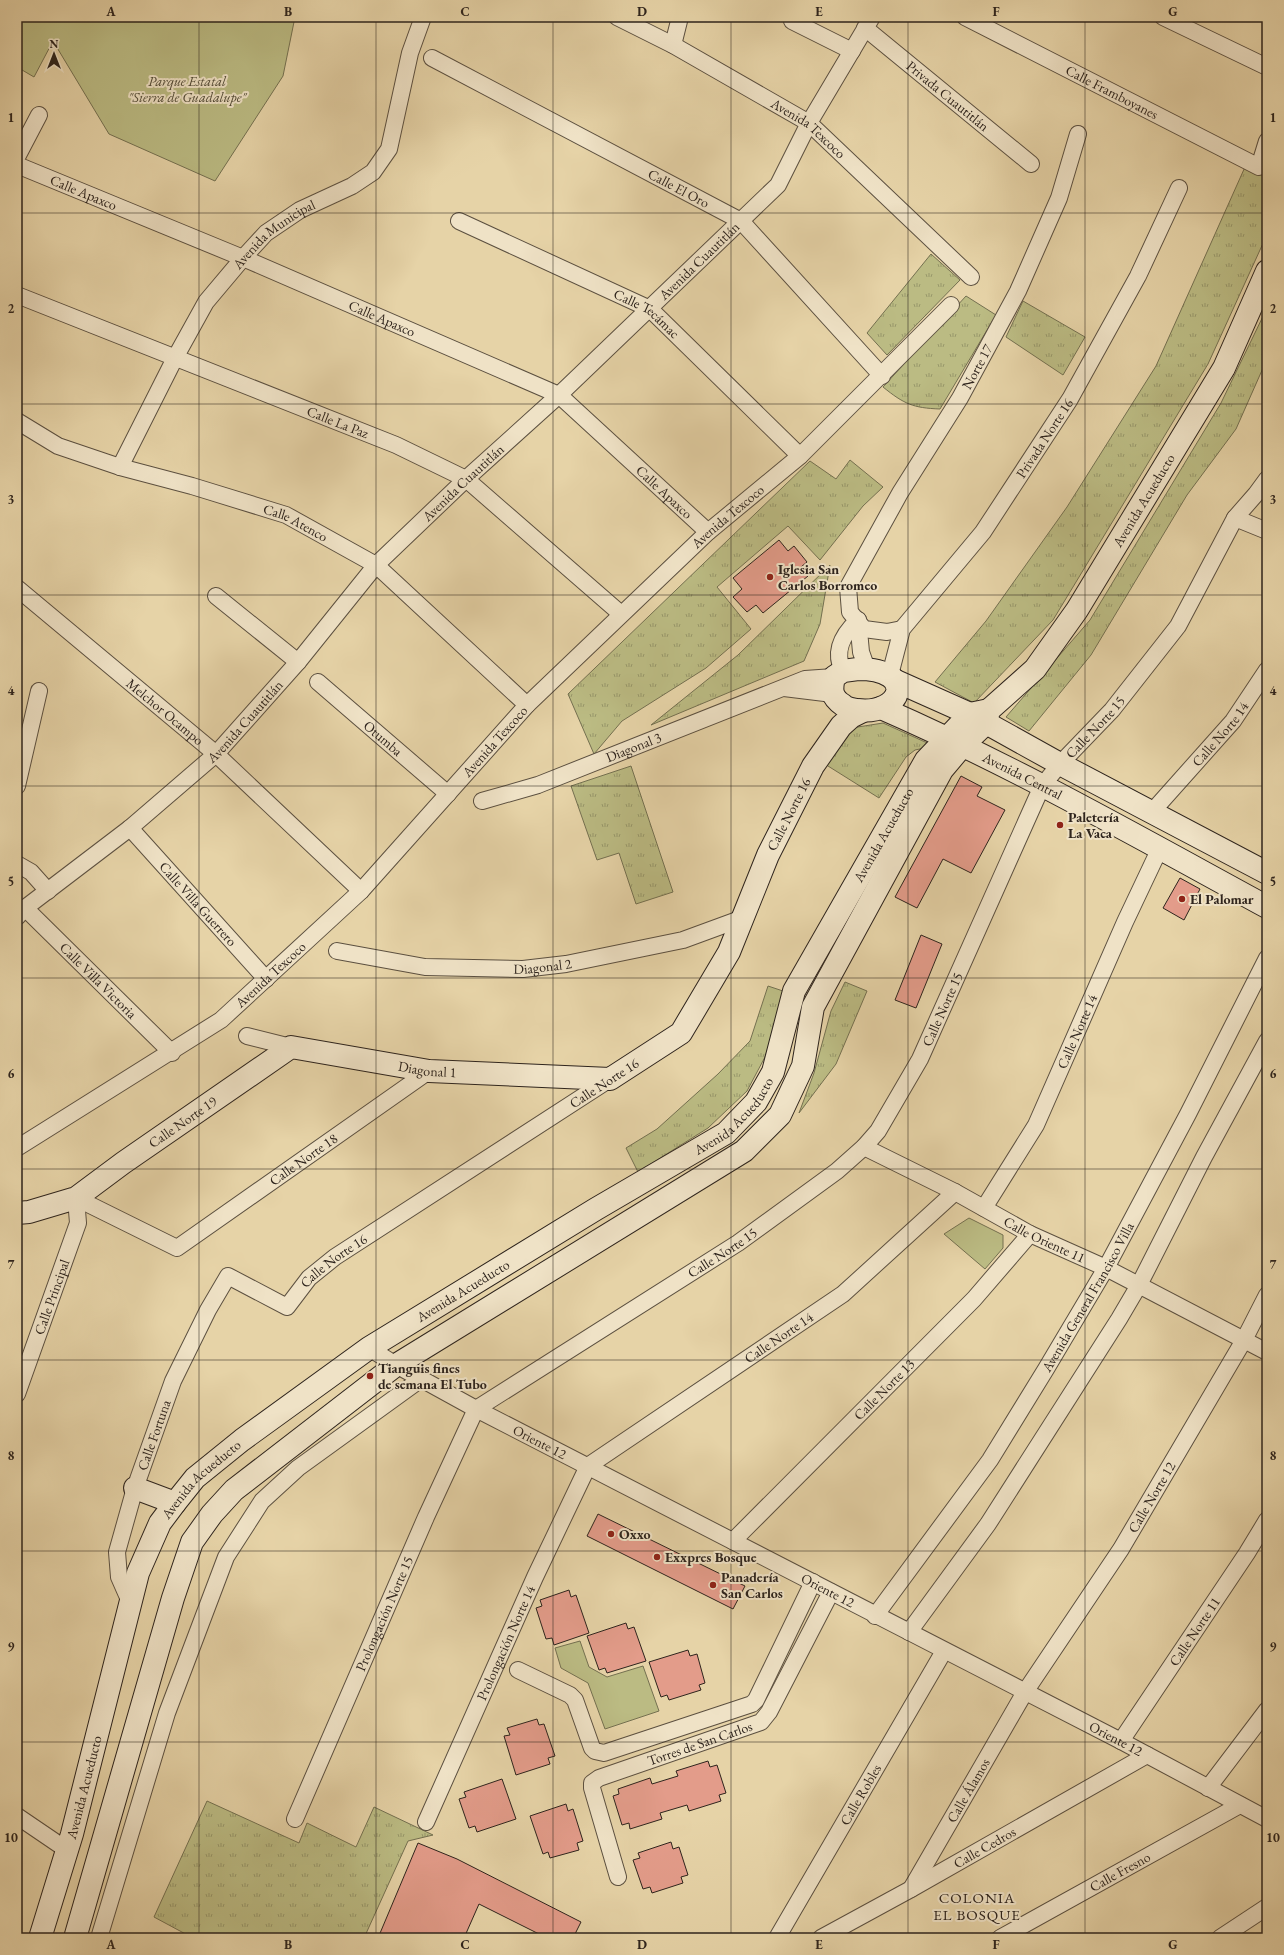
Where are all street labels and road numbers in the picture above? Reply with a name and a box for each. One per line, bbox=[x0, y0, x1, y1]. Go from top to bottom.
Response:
street label: Privada Cuautitlán bbox=[903, 57, 993, 135]
street label: Calle Framboyanes bbox=[1063, 61, 1162, 123]
street label: Avenida Texcoco bbox=[767, 94, 850, 162]
street label: Calle El Oro bbox=[645, 165, 713, 212]
street label: Calle Apaxco bbox=[47, 171, 120, 214]
street label: Avenida Municipal bbox=[228, 195, 318, 274]
street label: Avenida Cuautitlán bbox=[654, 217, 744, 304]
street label: Calle Tecámac bbox=[611, 285, 684, 342]
street label: Calle Apaxco bbox=[346, 296, 418, 341]
street label: Norte 17 bbox=[957, 341, 997, 392]
street label: Privada Norte 16 bbox=[1012, 395, 1077, 482]
street label: Calle La Paz bbox=[304, 402, 372, 443]
street label: Avenida Cuautitlán bbox=[418, 440, 508, 526]
street label: Avenida Acueducto bbox=[1108, 450, 1179, 551]
street label: Calle Apaxco bbox=[632, 461, 697, 523]
street label: Avenida Texcoco bbox=[687, 480, 768, 553]
street label: Calle Atenco bbox=[261, 500, 331, 546]
street label: Melchor Ocampo bbox=[123, 674, 208, 749]
street label: Avenida Cuautitlán bbox=[202, 676, 287, 767]
street label: Calle Norte 15 bbox=[1061, 692, 1129, 762]
street label: Calle Norte 14 bbox=[1188, 698, 1253, 770]
street label: Avenida Texcoco bbox=[457, 702, 531, 781]
street label: Otumba bbox=[360, 716, 407, 760]
street label: Diagonal 3 bbox=[603, 728, 664, 766]
street label: Avenida Central bbox=[979, 747, 1066, 804]
street label: Calle Norte 16 bbox=[763, 775, 815, 854]
street label: Avenida Acueducto bbox=[849, 784, 917, 886]
street label: Calle Villa Guerrero bbox=[155, 858, 241, 950]
street label: Avenida Texcoco bbox=[231, 937, 310, 1012]
street label: Calle Villa Victoria bbox=[56, 938, 141, 1023]
street label: Diagonal 2 bbox=[513, 954, 573, 978]
street label: Calle Norte 15 bbox=[918, 969, 967, 1049]
street label: Calle Norte 14 bbox=[1053, 991, 1101, 1072]
street label: Calle Norte 16 bbox=[566, 1054, 642, 1112]
street label: Diagonal 1 bbox=[397, 1057, 457, 1081]
street label: Avenida Acueducto bbox=[690, 1074, 777, 1159]
street label: Calle Norte 19 bbox=[145, 1092, 221, 1152]
street label: Calle Norte 18 bbox=[266, 1129, 341, 1190]
street label: Calle Oriente 11 bbox=[1001, 1212, 1088, 1267]
street label: Avenida General Francisco Villa bbox=[1037, 1219, 1138, 1376]
street label: Calle Norte 15 bbox=[684, 1223, 761, 1282]
street label: Calle Norte 16 bbox=[296, 1230, 371, 1291]
street label: Avenida Acueducto bbox=[412, 1255, 513, 1326]
street label: Calle Principal bbox=[30, 1256, 74, 1337]
street label: Calle Norte 14 bbox=[741, 1308, 817, 1367]
street label: Calle Norte 13 bbox=[850, 1355, 919, 1424]
street label: Calle Fortuna bbox=[133, 1397, 175, 1473]
street label: Oriente 12 bbox=[510, 1421, 570, 1463]
street label: Avenida Acueducto bbox=[157, 1436, 245, 1523]
street label: Calle Norte 12 bbox=[1124, 1458, 1180, 1536]
street label: Prolongación Norte 15 bbox=[351, 1553, 417, 1674]
street label: Oriente 12 bbox=[798, 1569, 858, 1611]
street label: Prolongación Norte 14 bbox=[472, 1582, 539, 1703]
street label: Calle Norte 11 bbox=[1165, 1593, 1224, 1669]
street label: Torres de San Carlos bbox=[645, 1717, 755, 1770]
street label: Oriente 12 bbox=[1086, 1717, 1146, 1760]
street label: Avenida Acueducto bbox=[62, 1734, 106, 1842]
street label: Calle Álamos bbox=[942, 1754, 994, 1826]
street label: Calle Robles bbox=[836, 1760, 886, 1828]
street label: Calle Cedros bbox=[950, 1822, 1019, 1872]
street label: Calle Fresno bbox=[1086, 1848, 1153, 1896]

